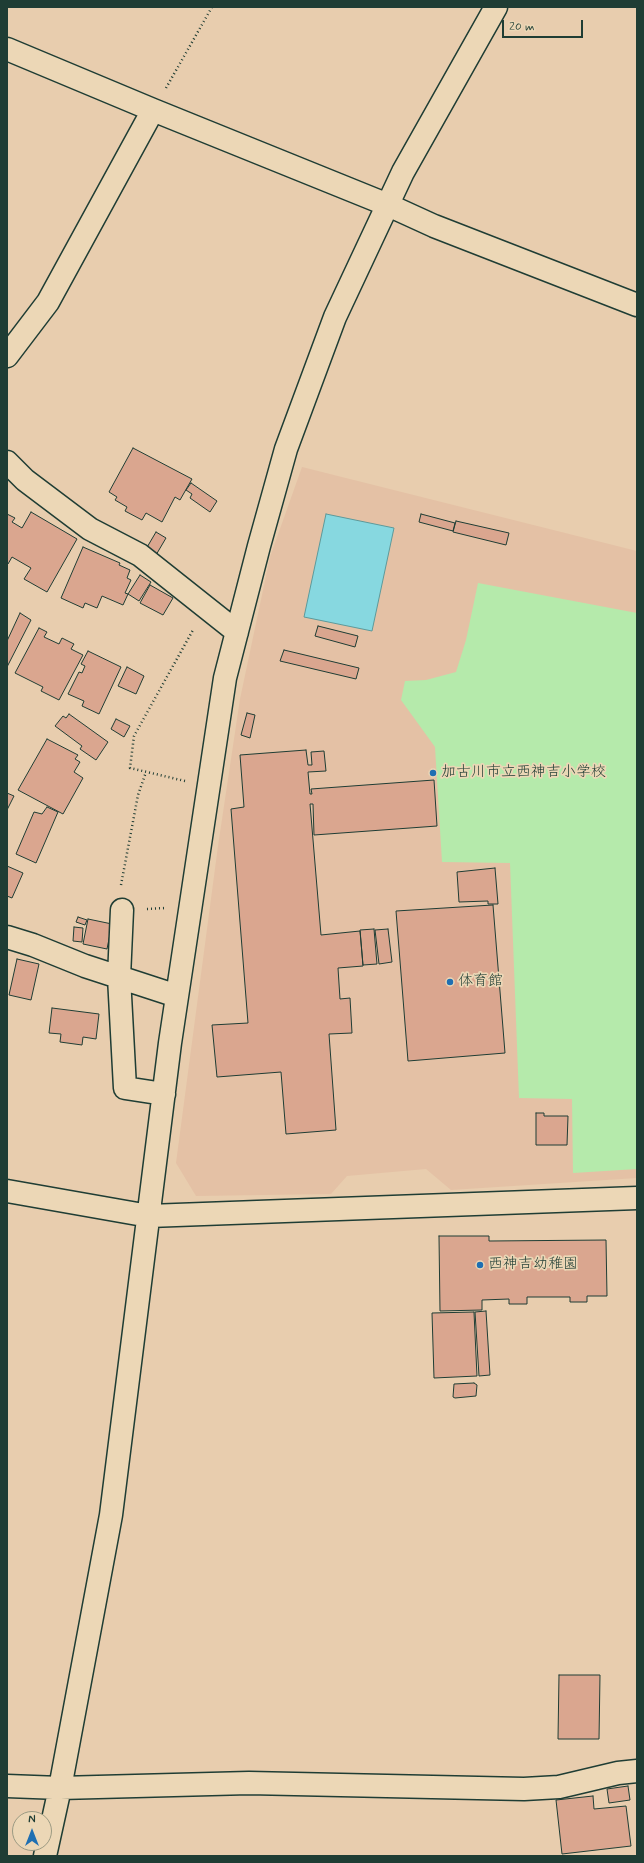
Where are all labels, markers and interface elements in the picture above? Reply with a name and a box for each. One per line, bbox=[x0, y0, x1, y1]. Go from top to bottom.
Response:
scale bar bbox=[504, 12, 585, 38]
text: 20 m bbox=[509, 19, 535, 35]
place label: 加古川市立西神吉小学校 bbox=[441, 764, 606, 782]
marker: 加古川市立西神吉小学校 bbox=[428, 768, 438, 778]
place label: 体育館 bbox=[458, 973, 503, 991]
marker: 体育館 bbox=[445, 977, 455, 987]
place label: 西神吉幼稚園 bbox=[488, 1256, 578, 1274]
marker: 西神吉幼稚園 bbox=[475, 1260, 485, 1270]
north arrow bbox=[12, 1811, 52, 1851]
text: N bbox=[28, 1813, 36, 1827]

